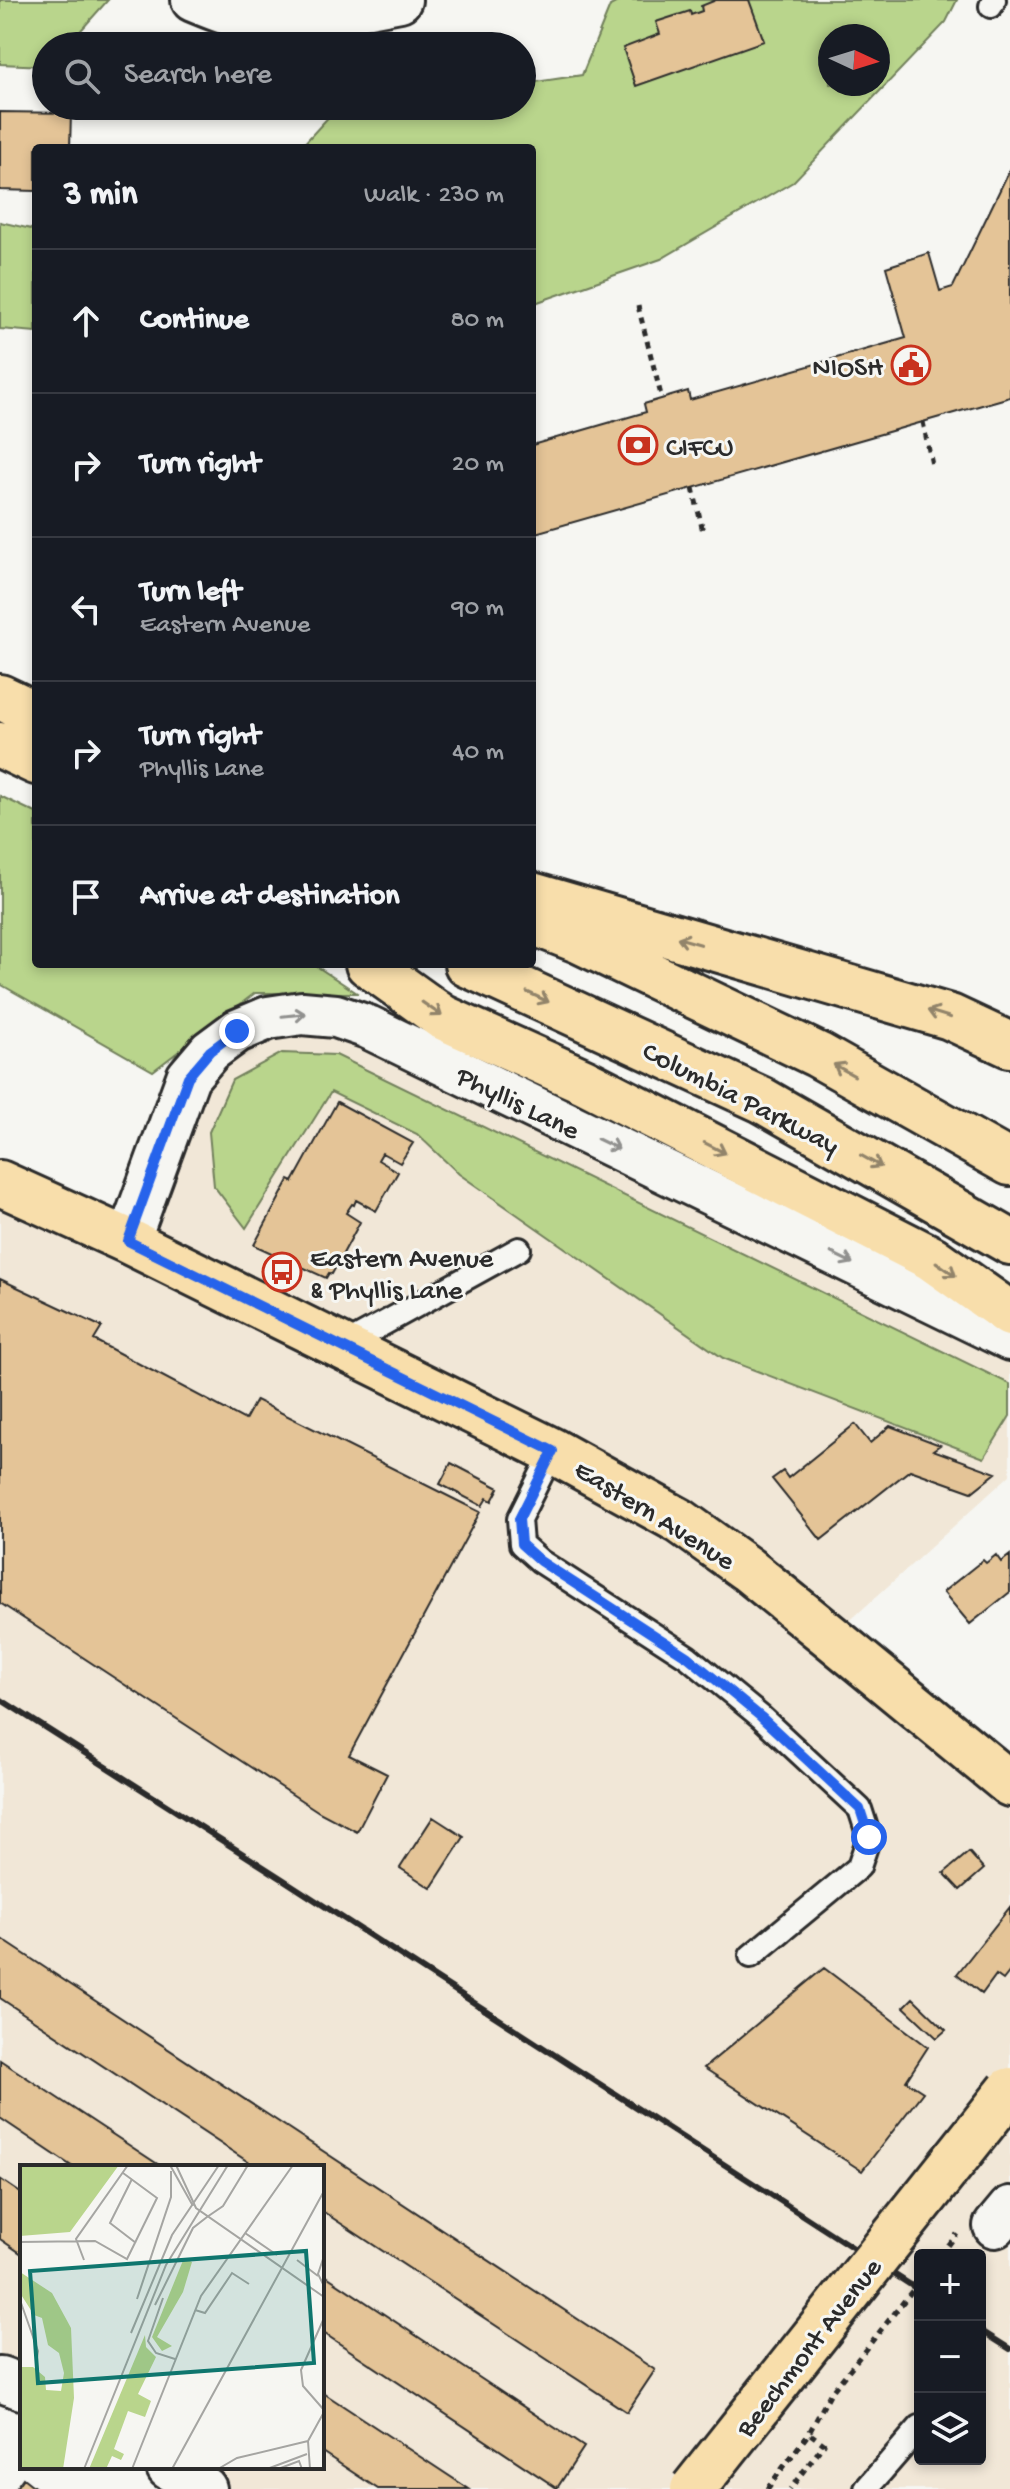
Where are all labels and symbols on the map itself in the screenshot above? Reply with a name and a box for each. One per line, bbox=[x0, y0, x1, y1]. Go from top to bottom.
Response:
north arrow bbox=[818, 24, 890, 96]
public building icon: NIOSH bbox=[890, 344, 932, 386]
place label: NIOSH bbox=[812, 353, 884, 386]
bank icon: CIFCU bbox=[617, 424, 659, 466]
place label: CIFCU bbox=[666, 433, 734, 466]
one-way arrow bbox=[677, 933, 703, 948]
one-way arrow bbox=[525, 990, 549, 1005]
one-way arrow bbox=[421, 1000, 442, 1017]
one-way arrow bbox=[926, 1006, 952, 1021]
one-way arrow bbox=[280, 1007, 307, 1022]
route end bbox=[219, 1013, 255, 1049]
street label: Columbia Parkway bbox=[636, 1036, 844, 1164]
street label: Phyllis Lane bbox=[449, 1061, 585, 1149]
one-way arrow bbox=[833, 1062, 857, 1077]
one-way arrow bbox=[596, 1137, 620, 1153]
one-way arrow bbox=[703, 1141, 727, 1157]
one-way arrow bbox=[859, 1154, 882, 1170]
place label: Eastern Avenue & Phyllis Lane bbox=[310, 1244, 494, 1309]
bus stop icon: Eastern Avenue & Phyllis Lane bbox=[261, 1251, 303, 1293]
one-way arrow bbox=[830, 1251, 854, 1266]
one-way arrow bbox=[934, 1261, 956, 1277]
street label: Eastern Avenue bbox=[567, 1454, 741, 1580]
route start bbox=[851, 1819, 887, 1855]
inset map bbox=[20, 2165, 324, 2469]
street label: Beechmont Avenue bbox=[730, 2252, 891, 2446]

